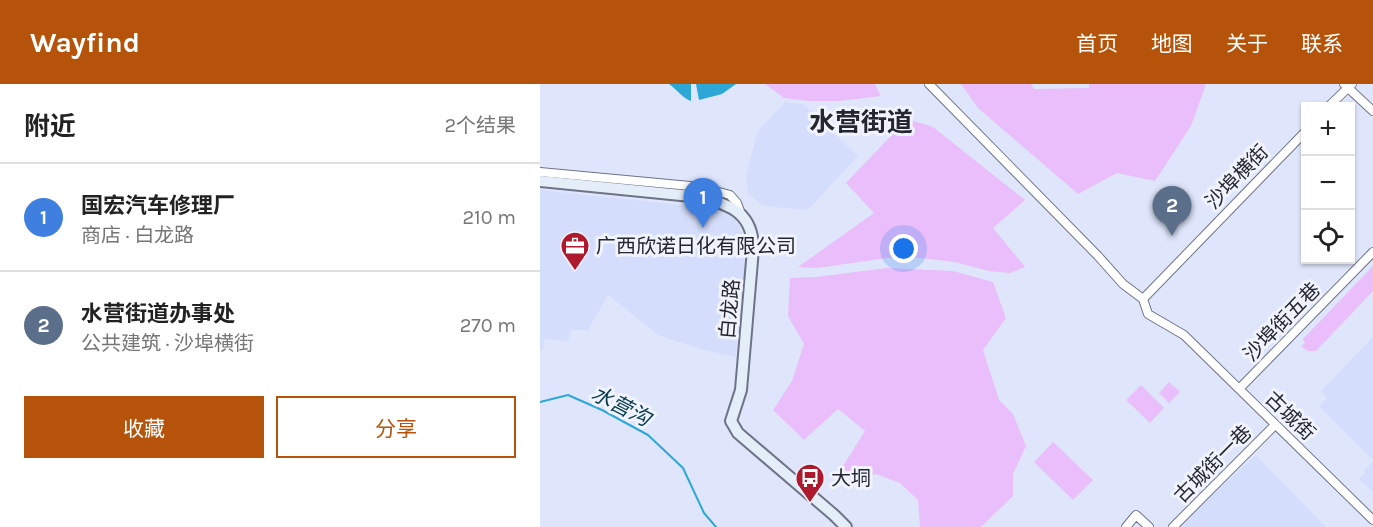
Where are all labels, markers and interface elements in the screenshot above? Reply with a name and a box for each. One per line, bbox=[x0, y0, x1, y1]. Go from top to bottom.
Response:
text: Wayfind bbox=[30, 26, 140, 59]
text: 首页 bbox=[1076, 32, 1118, 56]
text: 地图 bbox=[1151, 32, 1193, 56]
text: 关于 bbox=[1226, 32, 1268, 56]
text: 联系 bbox=[1301, 32, 1343, 56]
map controls bbox=[1301, 102, 1355, 264]
button: + bbox=[1301, 102, 1355, 156]
district label: 水营街道 bbox=[809, 107, 913, 138]
text: 附近 bbox=[24, 111, 76, 142]
text: 2个结果 bbox=[444, 114, 516, 137]
street label: 沙埠横街 bbox=[1201, 140, 1273, 214]
button: − bbox=[1301, 156, 1355, 210]
pin: 1 bbox=[684, 178, 722, 228]
pin: 2 bbox=[1152, 186, 1192, 236]
text: 国宏汽车修理厂 bbox=[81, 193, 235, 219]
text: 1 bbox=[40, 206, 47, 229]
text: 210 m bbox=[462, 206, 516, 229]
button: locate bbox=[1301, 210, 1355, 264]
text: 商店 · 白龙路 bbox=[81, 224, 194, 247]
office icon: 广西欣诺日化有限公司 bbox=[559, 230, 591, 272]
your location bbox=[889, 234, 918, 263]
place label: 广西欣诺日化有限公司 bbox=[596, 235, 796, 258]
street label: 白龙路 bbox=[716, 278, 744, 340]
street label: 沙埠街五巷 bbox=[1239, 278, 1325, 366]
text: 水营街道办事处 bbox=[81, 301, 235, 327]
text: 2 bbox=[37, 314, 50, 337]
text: 270 m bbox=[460, 314, 516, 337]
text: 公共建筑 · 沙埠横街 bbox=[81, 332, 254, 355]
water label: 水营沟 bbox=[587, 381, 656, 432]
street label: 古城街 bbox=[1260, 387, 1320, 445]
button: 收藏 bbox=[24, 396, 264, 458]
button: 分享 bbox=[276, 396, 516, 458]
street label: 古城街一巷 bbox=[1170, 421, 1256, 507]
bus stop icon: 大垌 bbox=[794, 462, 826, 504]
place label: 大垌 bbox=[831, 467, 871, 490]

